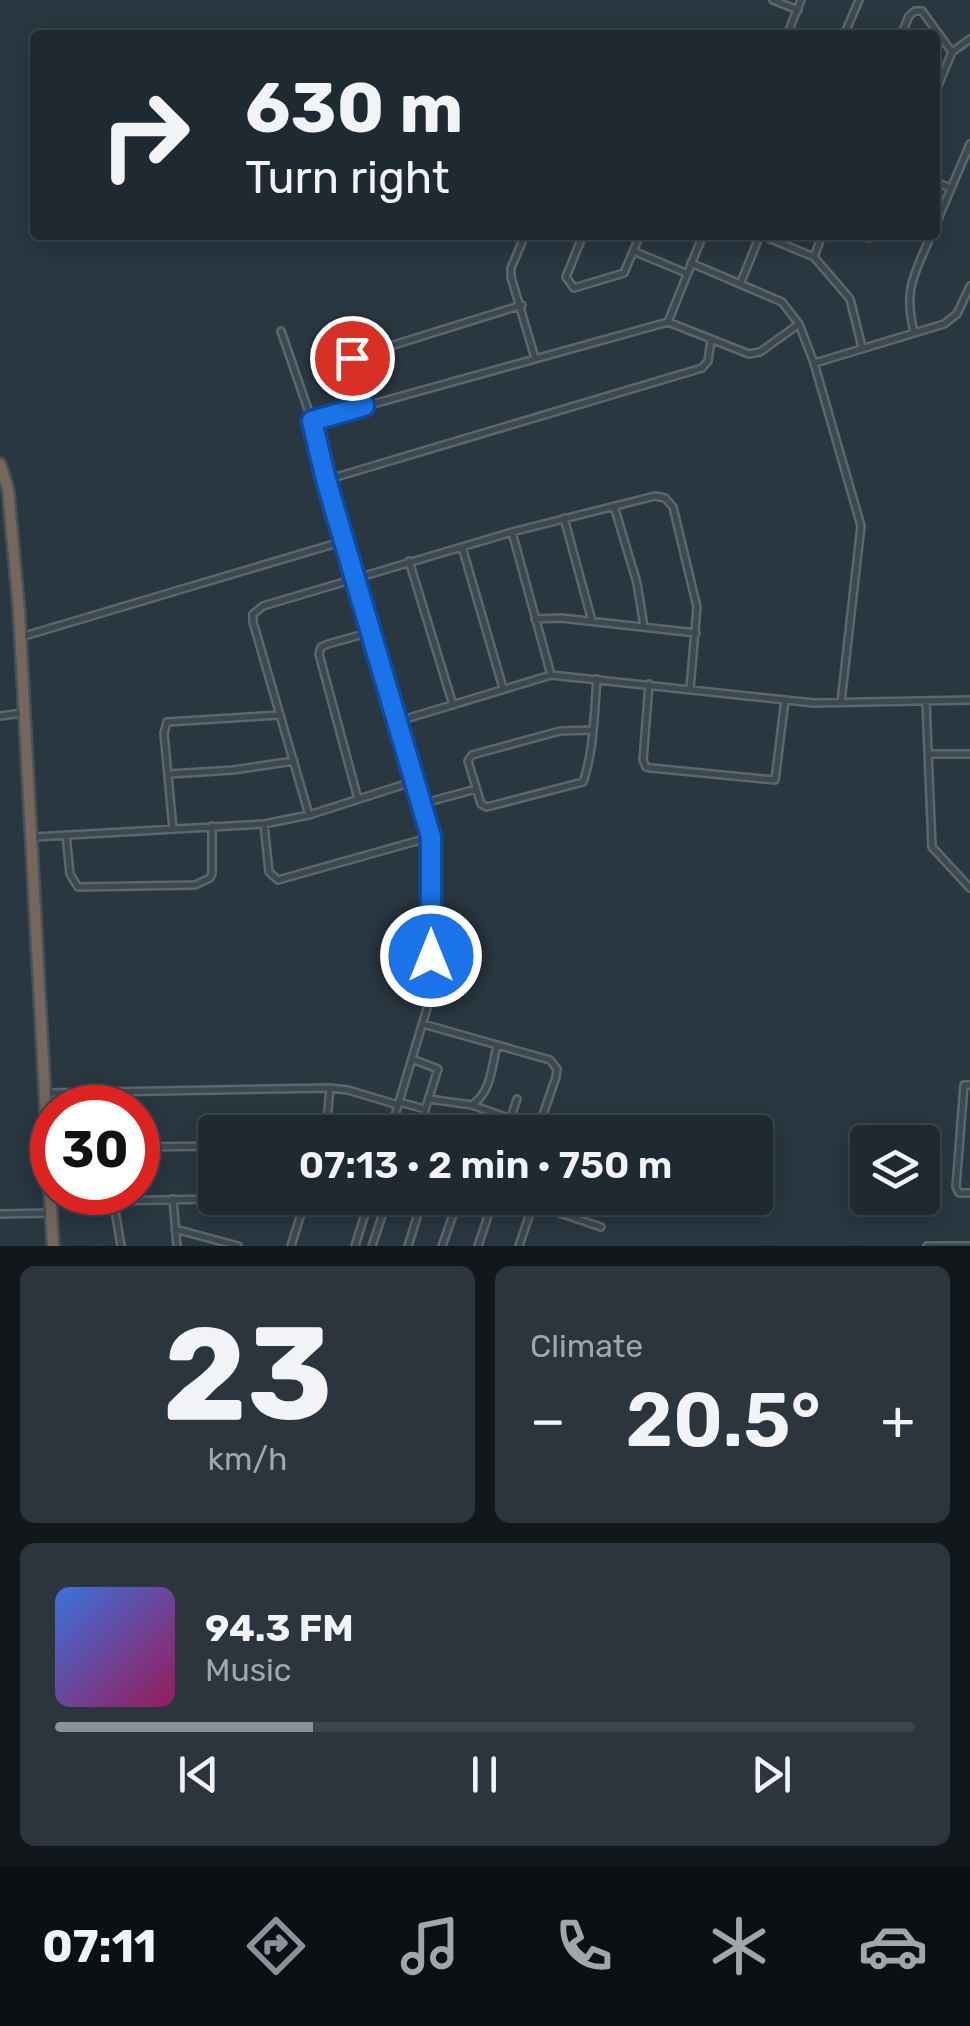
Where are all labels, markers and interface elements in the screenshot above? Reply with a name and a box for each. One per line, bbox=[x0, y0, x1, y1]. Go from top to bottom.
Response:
text: 630 m bbox=[245, 67, 463, 150]
icon: right bbox=[80, 70, 210, 200]
text: Turn right bbox=[245, 151, 449, 204]
pin bbox=[310, 316, 395, 401]
icon: arrive bbox=[325, 331, 380, 386]
position arrow bbox=[379, 904, 483, 1008]
speed limit sign: 30 bbox=[30, 1085, 160, 1215]
map controls bbox=[850, 1125, 940, 1215]
button: layers bbox=[850, 1125, 940, 1215]
text: 07:13 · 2 min · 750 m bbox=[299, 1142, 672, 1188]
text: 23 bbox=[162, 1297, 333, 1452]
text: Climate bbox=[530, 1327, 643, 1365]
text: 20.5° bbox=[626, 1376, 821, 1465]
text: − bbox=[530, 1388, 566, 1453]
text: + bbox=[881, 1388, 915, 1453]
text: km/h bbox=[208, 1440, 287, 1478]
text: 94.3 FM bbox=[205, 1605, 354, 1651]
text: Music bbox=[205, 1651, 291, 1689]
icon: previous bbox=[171, 1747, 226, 1802]
icon: pause bbox=[457, 1747, 512, 1802]
icon: next bbox=[744, 1747, 799, 1802]
icon: directions bbox=[241, 1911, 311, 1981]
icon: music bbox=[395, 1911, 465, 1981]
icon: phone bbox=[549, 1911, 619, 1981]
icon: climate bbox=[704, 1911, 774, 1981]
icon: car bbox=[858, 1911, 928, 1981]
text: 07:11 bbox=[42, 1920, 156, 1973]

